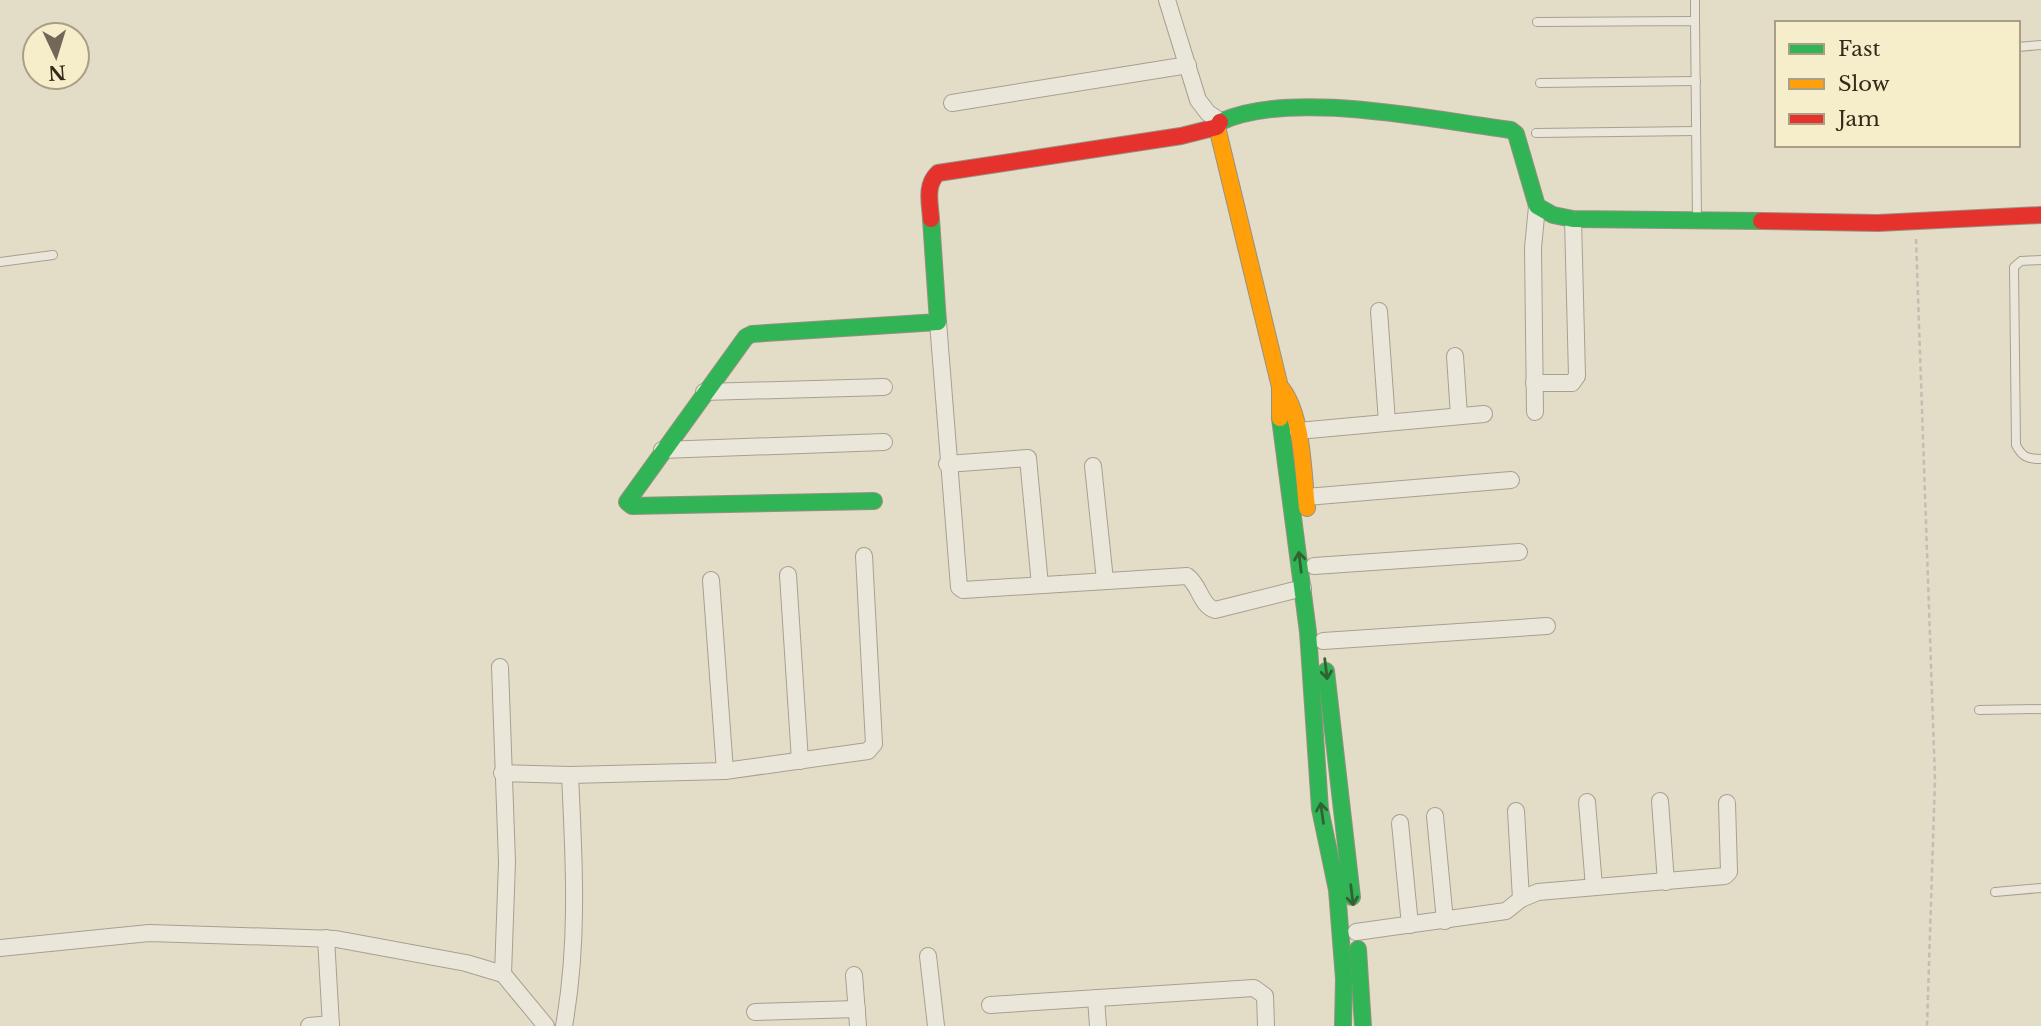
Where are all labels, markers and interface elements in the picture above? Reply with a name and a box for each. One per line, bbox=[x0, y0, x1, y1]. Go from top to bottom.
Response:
north arrow bbox=[21, 21, 91, 91]
legend bbox=[1775, 21, 2020, 147]
text: Fast bbox=[1838, 36, 1880, 62]
text: N bbox=[47, 60, 67, 85]
text: Slow bbox=[1838, 71, 1890, 97]
text: Jam bbox=[1835, 106, 1880, 132]
one-way arrow bbox=[1293, 551, 1306, 574]
one-way arrow bbox=[1320, 657, 1333, 680]
one-way arrow bbox=[1315, 802, 1328, 825]
one-way arrow bbox=[1345, 883, 1358, 906]

